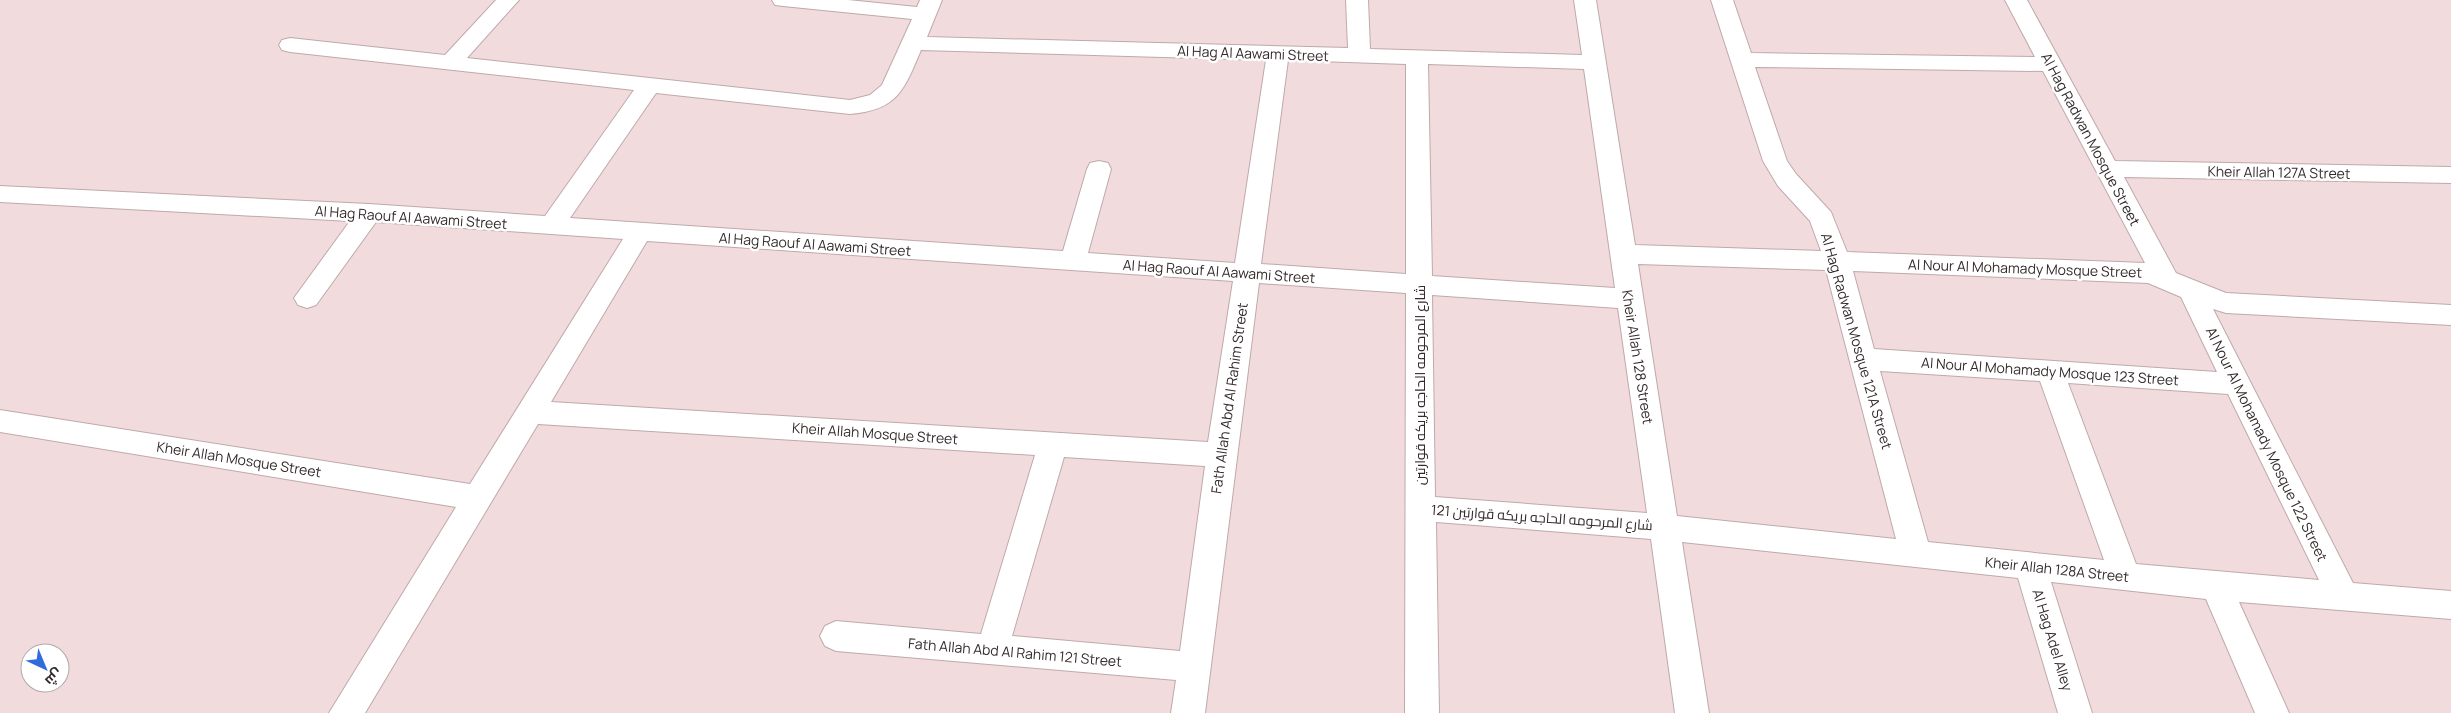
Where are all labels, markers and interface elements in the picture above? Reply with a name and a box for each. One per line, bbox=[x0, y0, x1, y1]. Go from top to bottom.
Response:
street label: Al Hag Al Aawami Street bbox=[1177, 41, 1330, 65]
street label: Al Hag Radwan Mosque Street bbox=[2037, 49, 2145, 229]
street label: Kheir Allah 127A Street bbox=[2207, 161, 2351, 183]
street label: Al Hag Raouf Al Aawami Street bbox=[314, 201, 508, 233]
street label: Al Hag Raouf Al Aawami Street bbox=[718, 228, 912, 260]
street label: Al Hag Radwan Mosque 121A Street bbox=[1817, 231, 1897, 452]
street label: Al Nour Al Mohamady Mosque Street bbox=[1908, 254, 2143, 282]
street label: Al Hag Raouf Al Aawami Street bbox=[1122, 255, 1316, 287]
street label: شارع المرحومه الحاجه بريكه قوارتين bbox=[1410, 285, 1429, 485]
street label: Kheir Allah 128 Street bbox=[1618, 288, 1658, 426]
street label: Fath Allah Abd Al Rahim Street bbox=[1206, 301, 1252, 495]
street label: Al Nour Al Mohamady Mosque 122 Street bbox=[2202, 324, 2332, 565]
street label: Al Nour Al Mohamady Mosque 123 Street bbox=[1921, 353, 2180, 390]
street label: Kheir Allah Mosque Street bbox=[791, 418, 959, 448]
street label: Kheir Allah Mosque Street bbox=[155, 437, 323, 481]
street label: شارع المرحومه الحاجه بريكه قوارتين 121 bbox=[1431, 500, 1653, 534]
street label: Kheir Allah 128A Street bbox=[1984, 552, 2130, 586]
street label: Al Hag Adel Alley bbox=[2028, 587, 2078, 694]
street label: Fath Allah Abd Al Rahim 121 Street bbox=[907, 633, 1123, 671]
north arrow bbox=[20, 643, 70, 693]
text: ش bbox=[41, 665, 67, 691]

